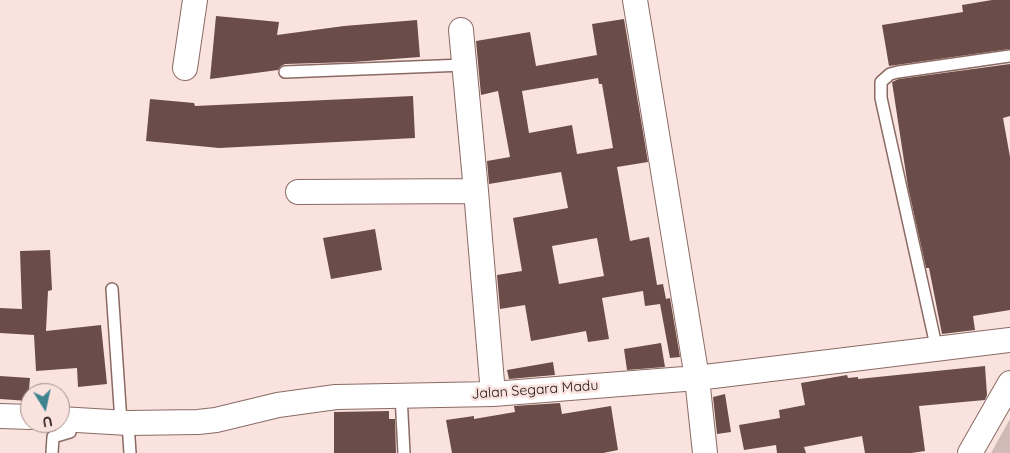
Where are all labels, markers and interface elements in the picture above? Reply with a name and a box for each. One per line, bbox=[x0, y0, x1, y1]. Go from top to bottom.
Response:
street label: Jalan Segara Madu bbox=[471, 377, 599, 403]
north arrow bbox=[20, 383, 70, 433]
text: U bbox=[41, 412, 54, 432]

